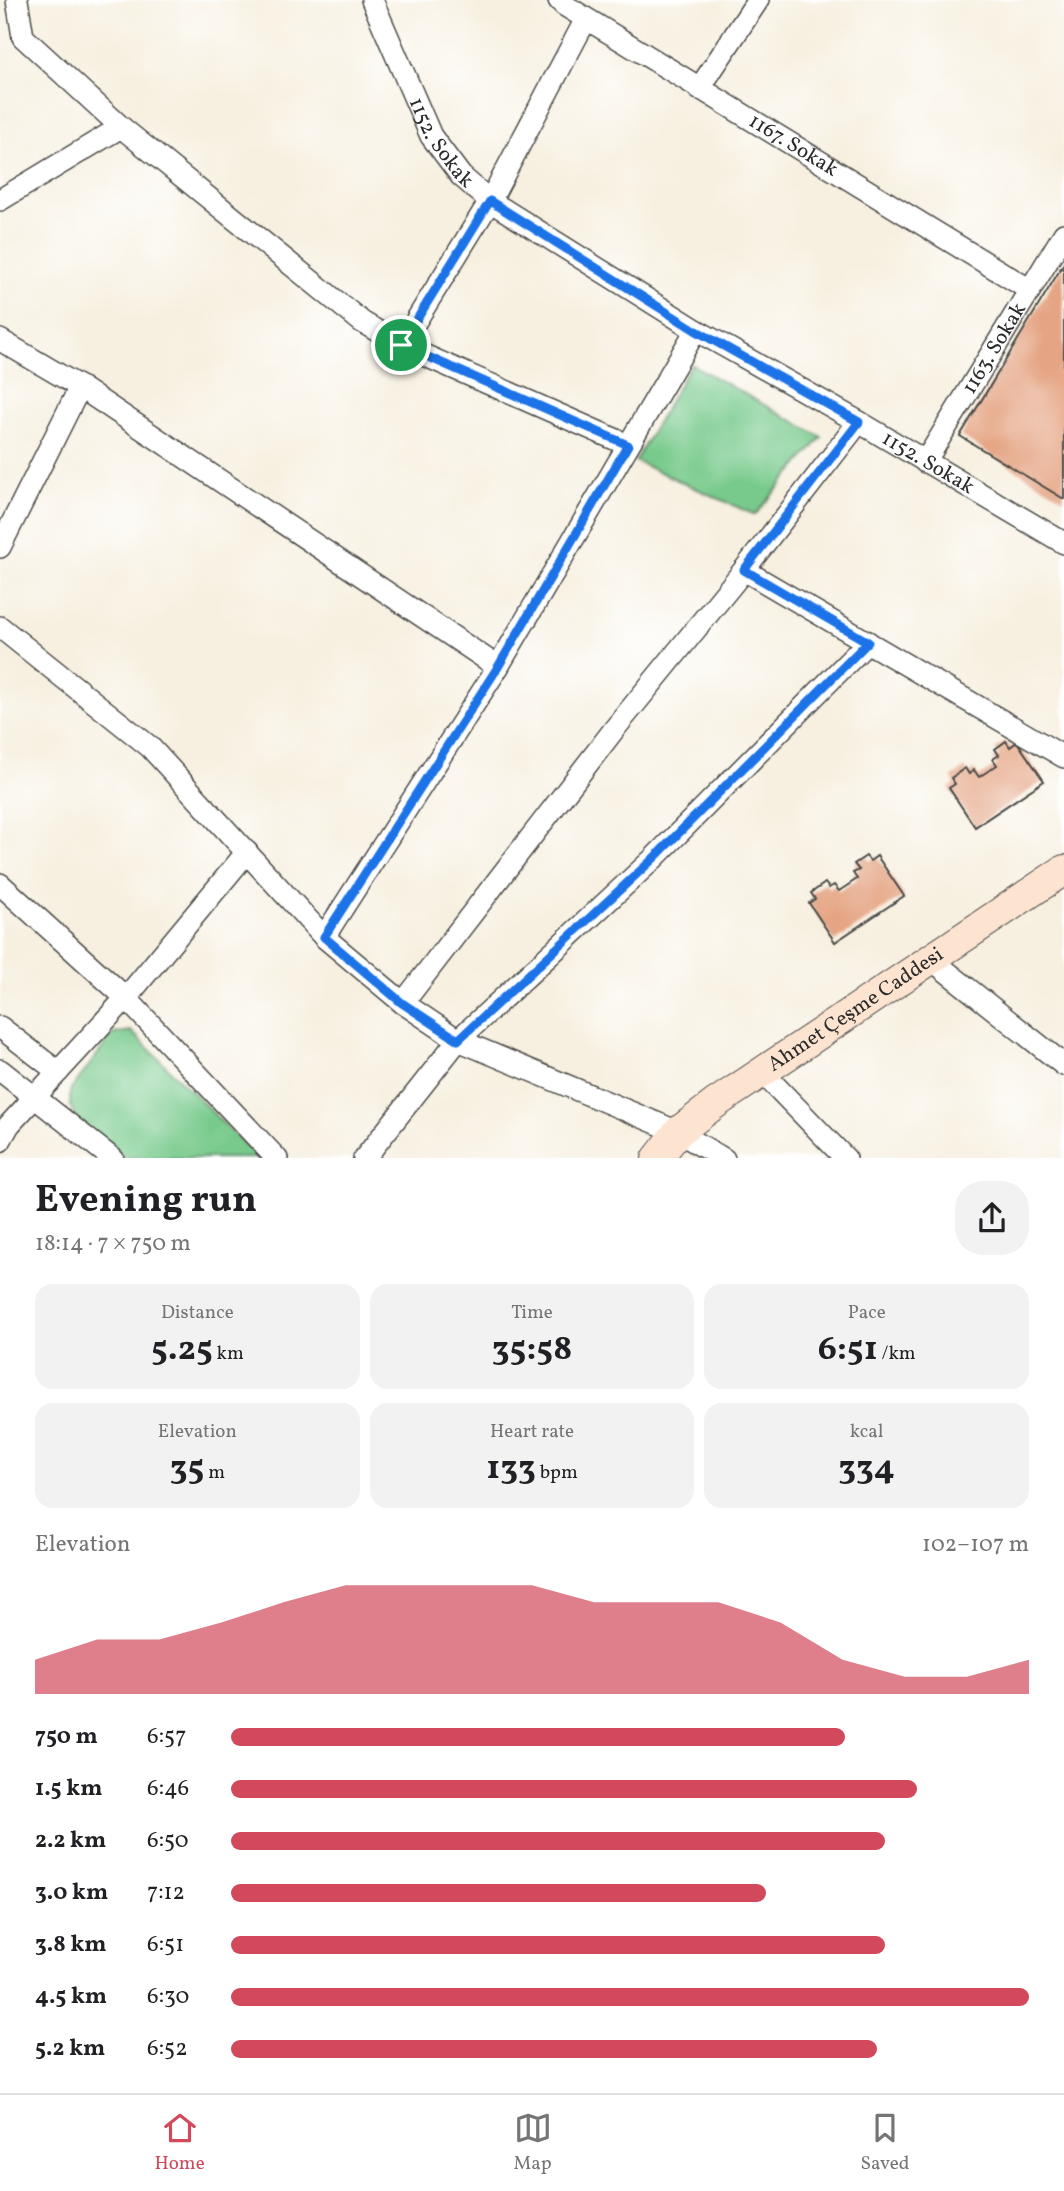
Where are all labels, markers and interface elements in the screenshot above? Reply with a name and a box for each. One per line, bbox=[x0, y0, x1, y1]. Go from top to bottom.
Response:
street label: 1152. Sokak bbox=[402, 93, 480, 195]
street label: 1167. Sokak bbox=[743, 107, 844, 184]
street label: 1163. Sokak bbox=[955, 297, 1034, 400]
pin bbox=[371, 315, 431, 375]
icon: arrive bbox=[382, 326, 420, 364]
street label: 1152. Sokak bbox=[876, 424, 980, 502]
street label: Ahmet Çeşme Caddesi bbox=[762, 940, 949, 1079]
text: Evening run bbox=[35, 1175, 257, 1228]
button: share bbox=[955, 1181, 1029, 1255]
text: 18:14 · 7 × 750 m bbox=[35, 1228, 191, 1260]
text: Distance bbox=[161, 1300, 234, 1326]
text: Time bbox=[511, 1300, 553, 1326]
text: Pace bbox=[848, 1300, 886, 1326]
text: 5.25 bbox=[151, 1326, 213, 1374]
text: 35:58 bbox=[492, 1326, 572, 1374]
text: 6:51 bbox=[818, 1326, 878, 1374]
text: km bbox=[213, 1341, 244, 1367]
text: /km bbox=[878, 1341, 916, 1367]
text: Elevation bbox=[158, 1419, 237, 1445]
text: Heart rate bbox=[490, 1419, 574, 1445]
text: kcal bbox=[850, 1419, 884, 1445]
text: 35 bbox=[170, 1445, 204, 1493]
text: 133 bbox=[486, 1445, 536, 1493]
text: 334 bbox=[838, 1445, 895, 1493]
text: m bbox=[204, 1460, 225, 1486]
text: bpm bbox=[536, 1460, 578, 1486]
text: Elevation bbox=[35, 1529, 131, 1561]
text: 102–107 m bbox=[922, 1529, 1029, 1561]
text: 750 m bbox=[35, 1721, 98, 1753]
text: 6:57 bbox=[147, 1721, 186, 1753]
text: 1.5 km bbox=[35, 1773, 102, 1805]
text: 6:46 bbox=[147, 1773, 189, 1805]
text: 2.2 km bbox=[35, 1825, 106, 1857]
text: 6:50 bbox=[147, 1825, 189, 1857]
text: 3.0 km bbox=[35, 1877, 108, 1909]
text: 7:12 bbox=[147, 1877, 185, 1909]
text: 3.8 km bbox=[35, 1929, 107, 1961]
text: 6:51 bbox=[147, 1929, 184, 1961]
text: 4.5 km bbox=[35, 1981, 107, 2013]
text: 6:30 bbox=[147, 1981, 189, 2013]
text: 5.2 km bbox=[35, 2033, 105, 2065]
text: 6:52 bbox=[147, 2033, 187, 2065]
tab: Home bbox=[154, 2109, 205, 2177]
tab: Map bbox=[514, 2109, 552, 2177]
tab: Saved bbox=[861, 2109, 910, 2177]

